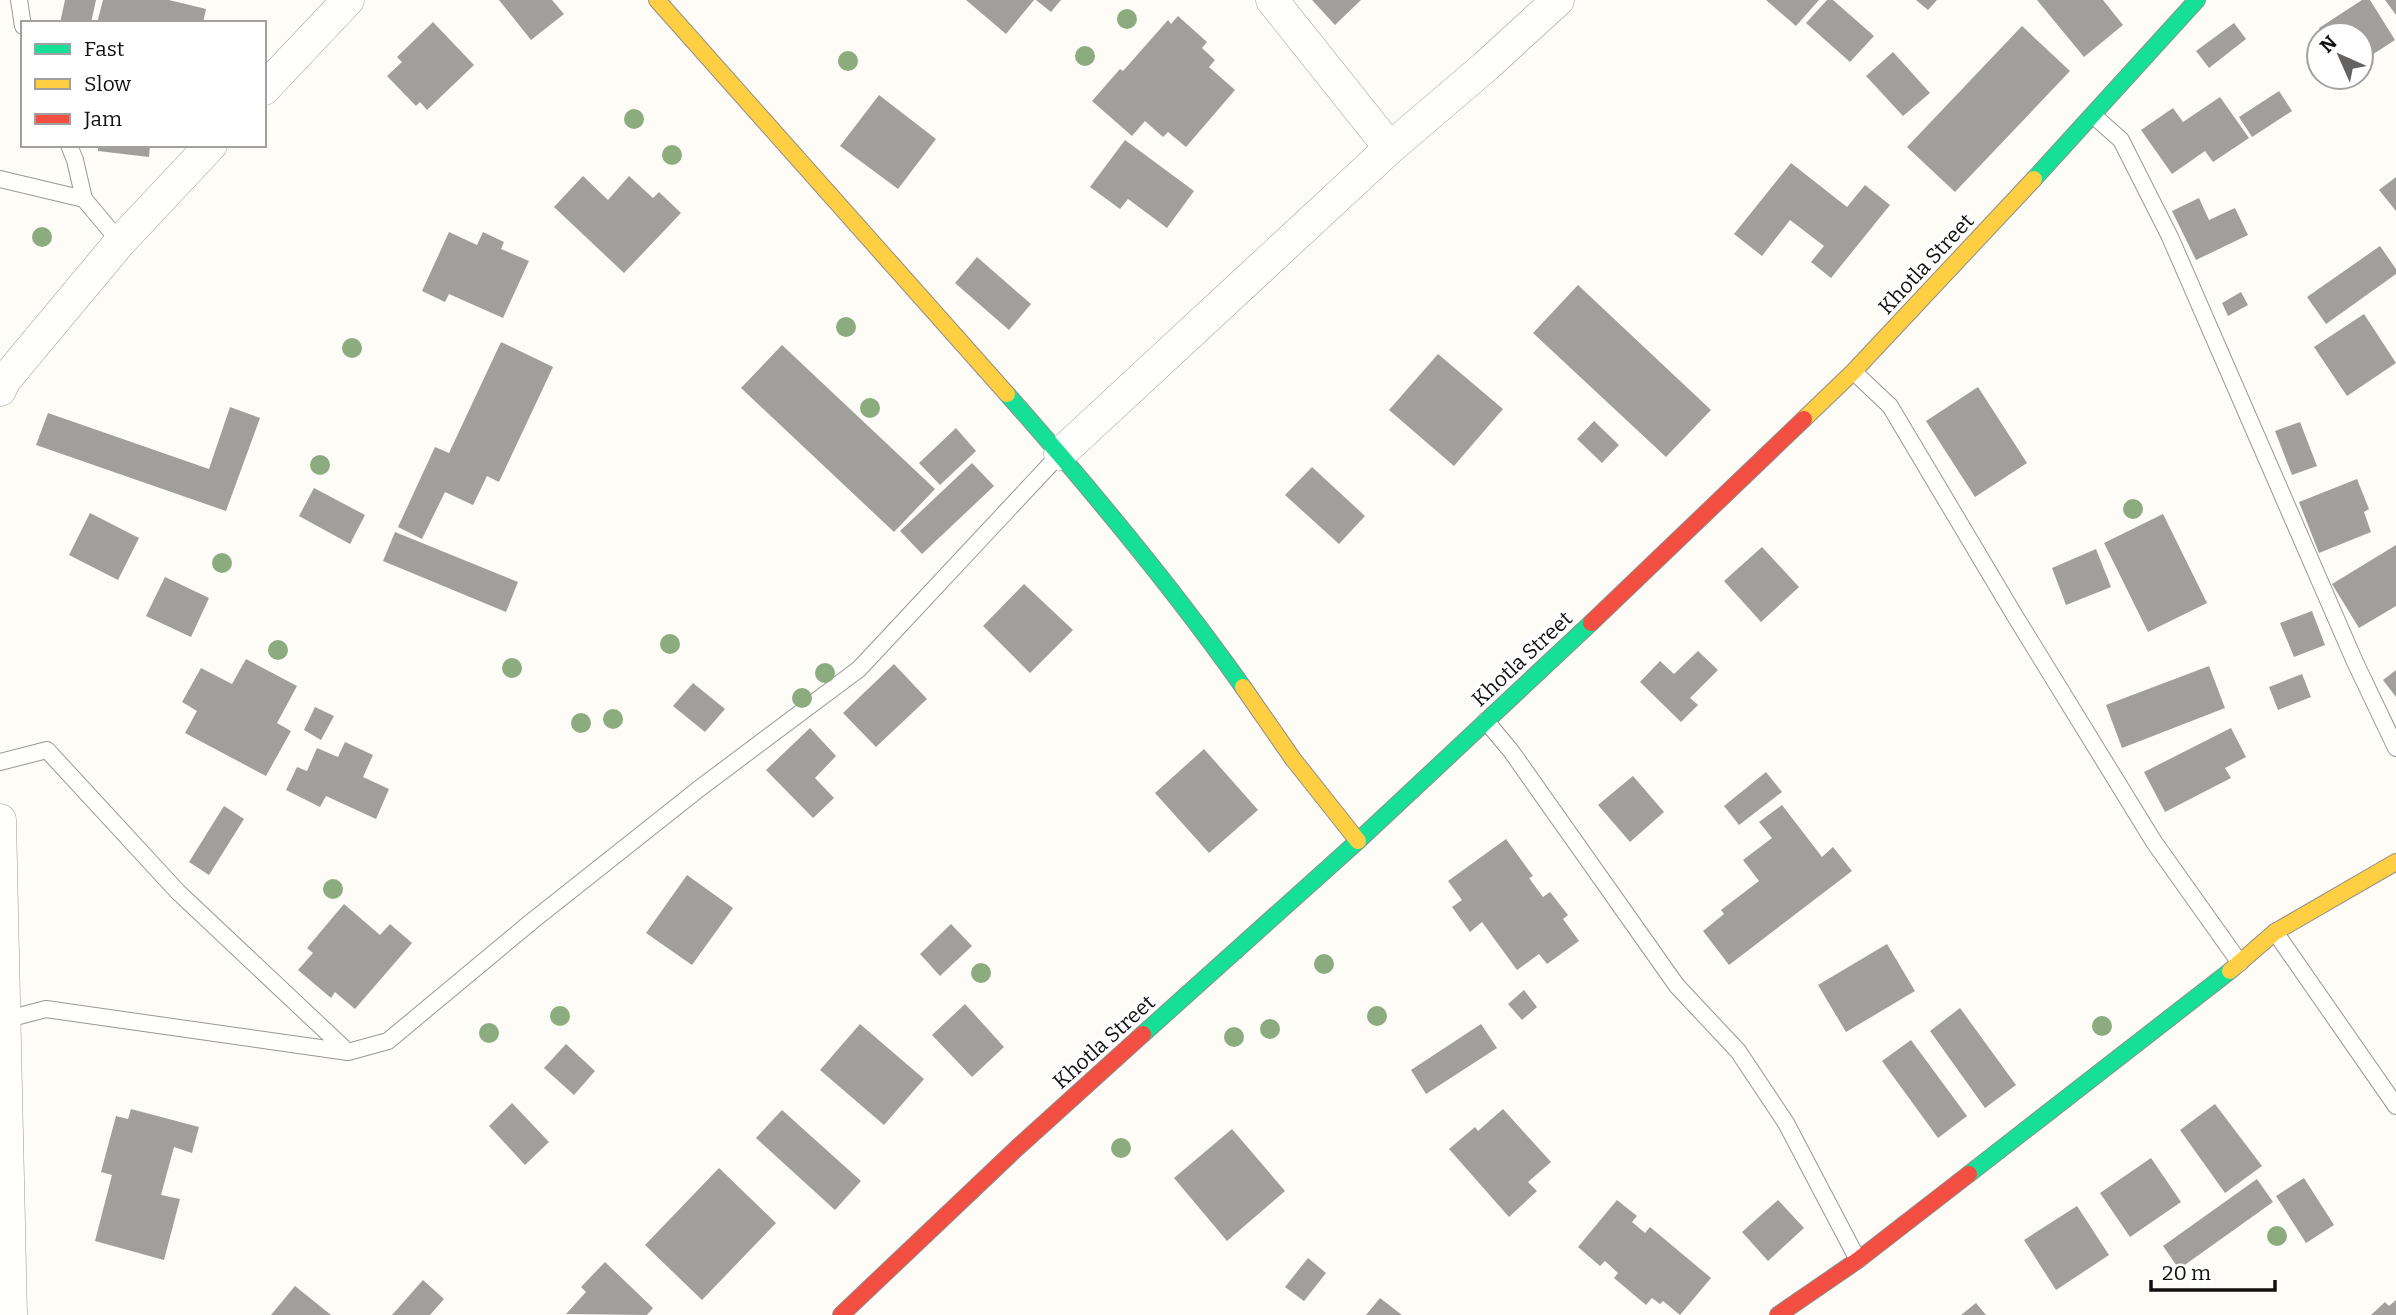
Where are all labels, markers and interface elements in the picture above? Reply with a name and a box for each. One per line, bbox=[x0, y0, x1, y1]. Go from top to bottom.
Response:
legend bbox=[21, 21, 266, 147]
north arrow bbox=[2305, 21, 2375, 91]
text: N bbox=[2315, 31, 2342, 58]
text: Fast bbox=[84, 36, 125, 62]
text: Slow bbox=[84, 71, 131, 97]
text: Jam bbox=[83, 106, 122, 132]
street label: Khotla Street bbox=[1873, 208, 1979, 320]
street label: Khotla Street bbox=[1466, 606, 1578, 712]
street label: Khotla Street bbox=[1048, 989, 1161, 1095]
scale bar bbox=[2151, 1248, 2275, 1292]
text: 20 m bbox=[2162, 1260, 2211, 1286]

